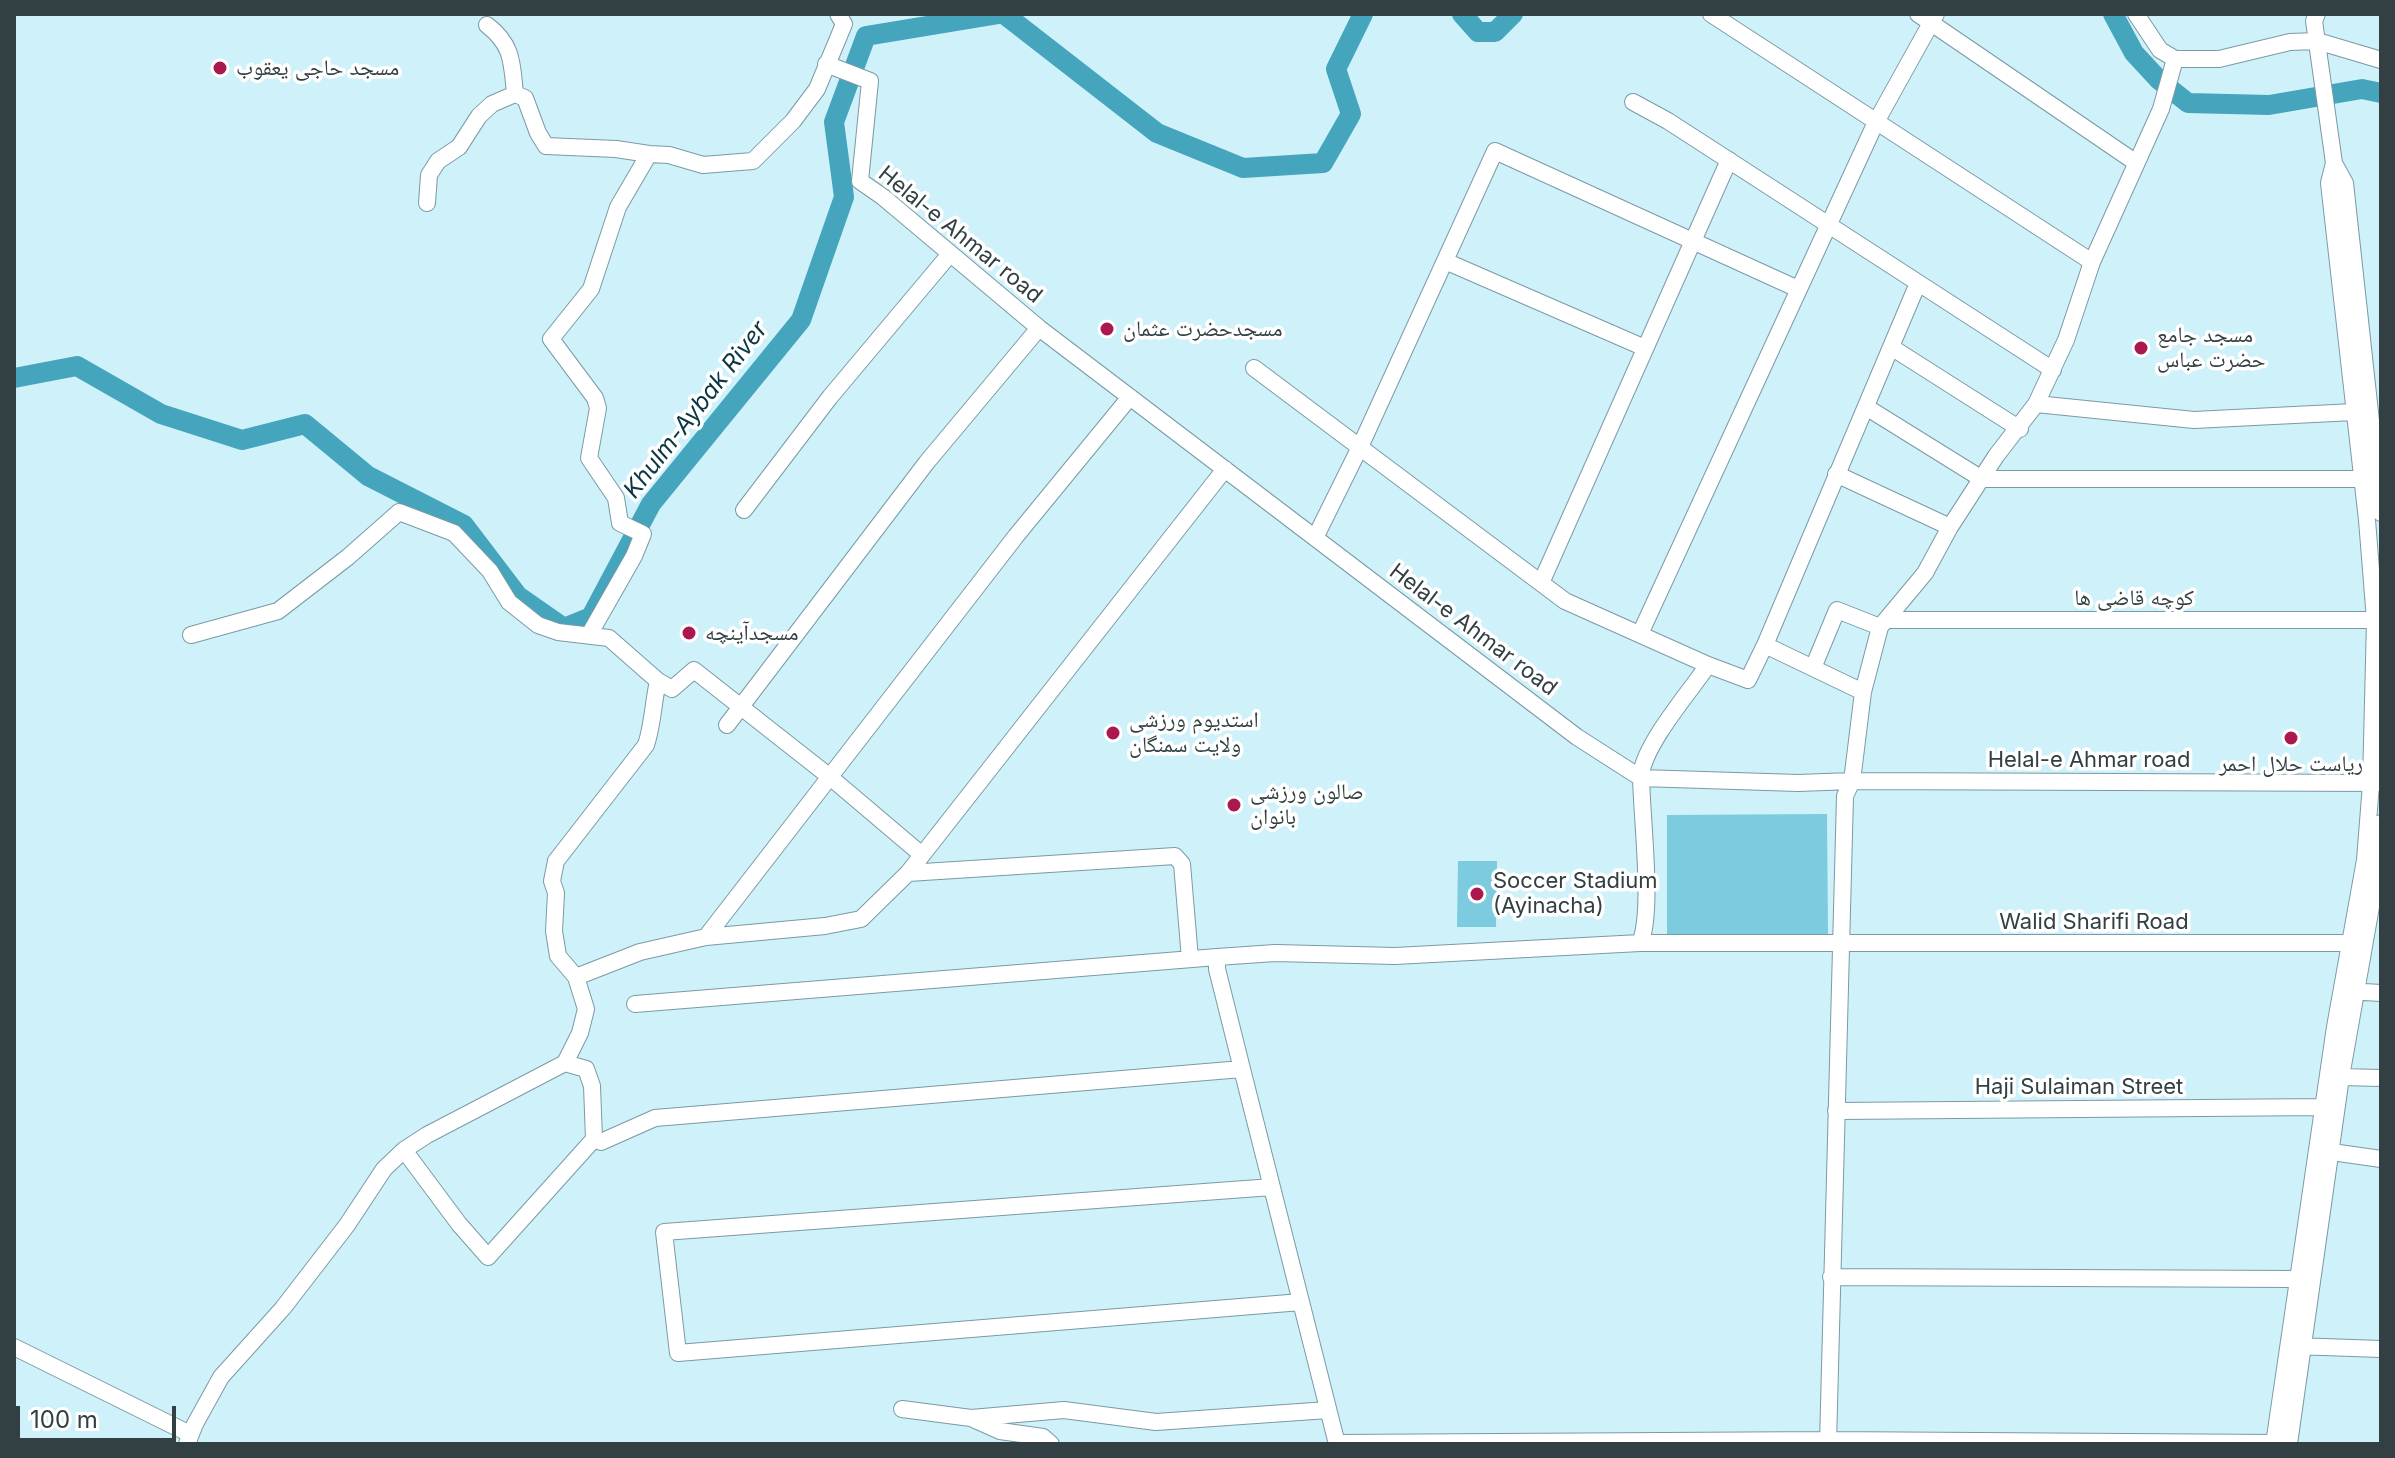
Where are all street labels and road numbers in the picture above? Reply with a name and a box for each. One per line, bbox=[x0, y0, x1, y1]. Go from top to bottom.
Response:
street label: Helal-e Ahmar road bbox=[873, 161, 1047, 309]
street label: Helal-e Ahmar road bbox=[1384, 558, 1562, 702]
street label: کوچه قاضی ها bbox=[2074, 585, 2194, 611]
street label: Helal-e Ahmar road bbox=[1988, 747, 2190, 773]
street label: Walid Sharifi Road bbox=[1999, 909, 2189, 935]
street label: Haji Sulaiman Street bbox=[1975, 1074, 2183, 1100]

